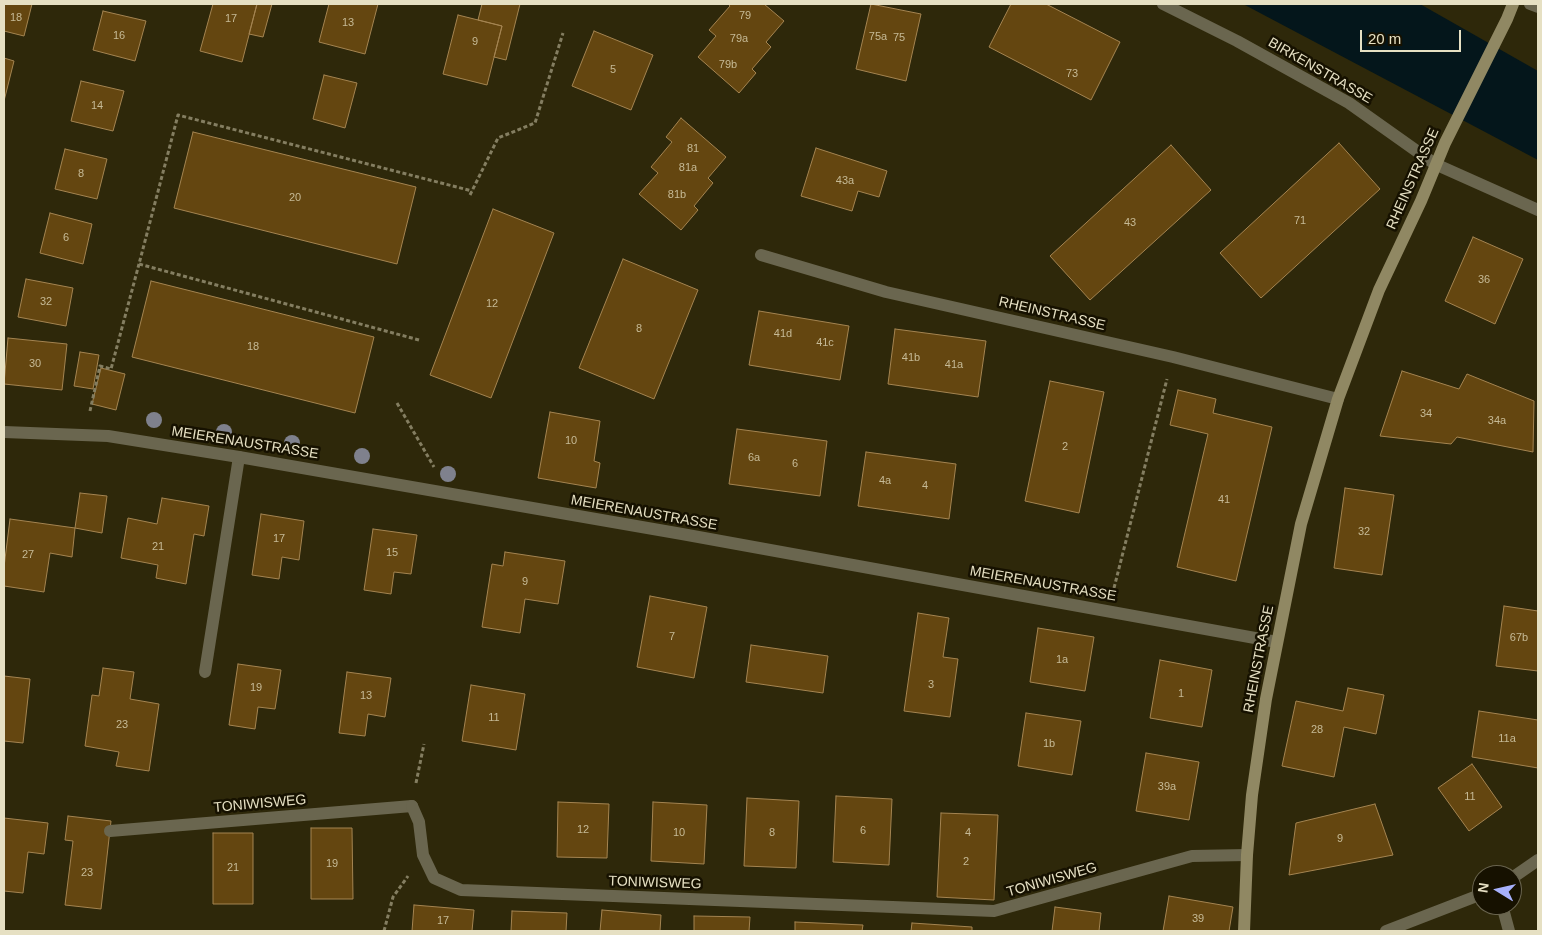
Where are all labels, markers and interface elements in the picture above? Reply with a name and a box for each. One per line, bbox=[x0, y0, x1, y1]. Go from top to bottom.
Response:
house number: 79 bbox=[739, 9, 751, 23]
house number: 18 bbox=[10, 11, 22, 25]
house number: 17 bbox=[225, 12, 237, 26]
house number: 13 bbox=[342, 16, 354, 30]
scale bar bbox=[1362, 20, 1463, 52]
house number: 16 bbox=[113, 29, 125, 43]
house number: 75a bbox=[869, 30, 887, 44]
text: 20 m bbox=[1368, 30, 1401, 47]
house number: 75 bbox=[893, 31, 905, 45]
house number: 79a bbox=[730, 32, 748, 46]
street label: BIRKENSTRASSE bbox=[1265, 34, 1375, 108]
house number: 9 bbox=[472, 35, 478, 49]
house number: 79b bbox=[719, 58, 737, 72]
house number: 5 bbox=[610, 63, 616, 77]
house number: 73 bbox=[1066, 67, 1078, 81]
house number: 14 bbox=[91, 99, 103, 113]
street label: RHEINSTRASSE bbox=[1383, 126, 1443, 232]
house number: 81 bbox=[687, 142, 699, 156]
house number: 81a bbox=[679, 161, 697, 175]
house number: 8 bbox=[78, 167, 84, 181]
house number: 43a bbox=[836, 174, 854, 188]
house number: 81b bbox=[668, 188, 686, 202]
house number: 20 bbox=[289, 191, 301, 205]
house number: 71 bbox=[1294, 214, 1306, 228]
house number: 43 bbox=[1124, 216, 1136, 230]
house number: 6 bbox=[63, 231, 69, 245]
house number: 36 bbox=[1478, 273, 1490, 287]
street label: RHEINSTRASSE bbox=[997, 294, 1107, 334]
house number: 32 bbox=[40, 295, 52, 309]
house number: 12 bbox=[486, 297, 498, 311]
house number: 8 bbox=[636, 322, 642, 336]
house number: 41d bbox=[774, 327, 792, 341]
house number: 41c bbox=[816, 336, 834, 350]
house number: 18 bbox=[247, 340, 259, 354]
house number: 41b bbox=[902, 351, 920, 365]
house number: 30 bbox=[29, 357, 41, 371]
house number: 41a bbox=[945, 358, 963, 372]
house number: 34 bbox=[1420, 407, 1432, 421]
house number: 34a bbox=[1488, 414, 1506, 428]
street label: MEIERENAUSTRASSE bbox=[170, 423, 320, 463]
house number: 10 bbox=[565, 434, 577, 448]
house number: 2 bbox=[1062, 440, 1068, 454]
house number: 6a bbox=[748, 451, 760, 465]
house number: 6 bbox=[792, 457, 798, 471]
house number: 4a bbox=[879, 474, 891, 488]
house number: 4 bbox=[922, 479, 928, 493]
street label: MEIERENAUSTRASSE bbox=[569, 492, 719, 534]
house number: 41 bbox=[1218, 493, 1230, 507]
house number: 32 bbox=[1358, 525, 1370, 539]
house number: 17 bbox=[273, 532, 285, 546]
house number: 21 bbox=[152, 540, 164, 554]
house number: 15 bbox=[386, 546, 398, 560]
house number: 27 bbox=[22, 548, 34, 562]
street label: MEIERENAUSTRASSE bbox=[968, 563, 1118, 605]
house number: 9 bbox=[522, 575, 528, 589]
street label: RHEINSTRASSE bbox=[1240, 604, 1278, 714]
house number: 7 bbox=[669, 630, 675, 644]
house number: 67b bbox=[1510, 631, 1528, 645]
house number: 1a bbox=[1056, 653, 1068, 667]
house number: 3 bbox=[928, 678, 934, 692]
house number: 19 bbox=[250, 681, 262, 695]
house number: 1 bbox=[1178, 687, 1184, 701]
house number: 13 bbox=[360, 689, 372, 703]
house number: 11 bbox=[488, 711, 500, 725]
house number: 23 bbox=[116, 718, 128, 732]
house number: 28 bbox=[1311, 723, 1323, 737]
house number: 11a bbox=[1498, 732, 1516, 746]
house number: 1b bbox=[1043, 737, 1055, 751]
house number: 39a bbox=[1158, 780, 1176, 794]
house number: 11 bbox=[1464, 790, 1476, 804]
street label: TONIWISWEG bbox=[213, 792, 307, 816]
house number: 12 bbox=[577, 823, 589, 837]
house number: 6 bbox=[860, 824, 866, 838]
house number: 10 bbox=[673, 826, 685, 840]
house number: 8 bbox=[769, 826, 775, 840]
house number: 4 bbox=[965, 826, 971, 840]
house number: 9 bbox=[1337, 832, 1343, 846]
house number: 2 bbox=[963, 855, 969, 869]
house number: 19 bbox=[326, 857, 338, 871]
street label: TONIWISWEG bbox=[1005, 859, 1099, 901]
house number: 21 bbox=[227, 861, 239, 875]
north arrow bbox=[1472, 865, 1522, 915]
house number: 23 bbox=[81, 866, 93, 880]
street label: TONIWISWEG bbox=[608, 873, 702, 893]
text: N bbox=[1474, 882, 1492, 894]
house number: 39 bbox=[1192, 912, 1204, 926]
house number: 17 bbox=[437, 914, 449, 928]

